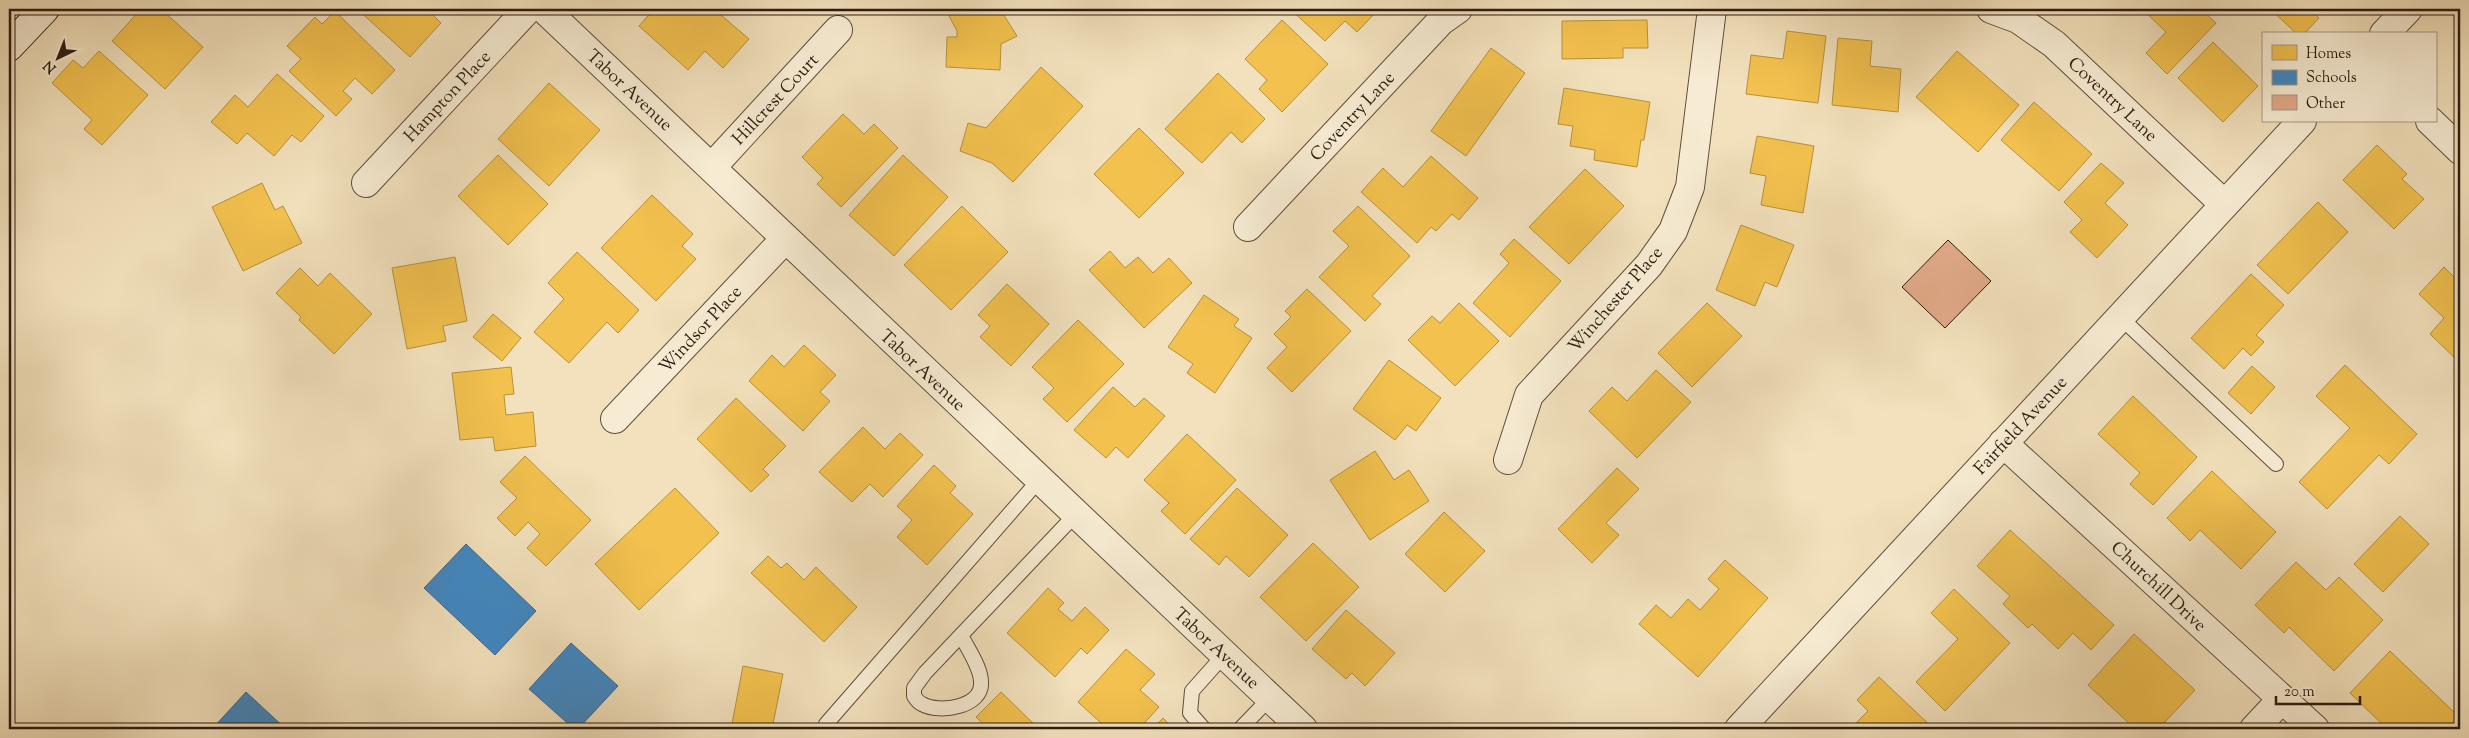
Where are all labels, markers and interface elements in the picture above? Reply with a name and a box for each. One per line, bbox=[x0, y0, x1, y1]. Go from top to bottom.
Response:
north arrow bbox=[32, 32, 82, 82]
legend bbox=[2262, 32, 2436, 122]
text: Homes bbox=[2306, 44, 2351, 65]
street label: Tabor Avenue bbox=[580, 45, 678, 138]
street label: Hampton Place bbox=[399, 46, 498, 149]
street label: Hillcrest Court bbox=[727, 49, 826, 152]
street label: Coventry Lane bbox=[2061, 52, 2162, 149]
text: N bbox=[40, 55, 61, 77]
street label: Coventry Lane bbox=[1305, 67, 1402, 168]
text: Schools bbox=[2306, 68, 2357, 89]
text: Other bbox=[2306, 94, 2346, 115]
street label: Winchester Place bbox=[1563, 241, 1670, 359]
street label: Windsor Place bbox=[654, 281, 749, 380]
street label: Tabor Avenue bbox=[873, 325, 971, 418]
street label: Fairfield Avenue bbox=[1969, 371, 2074, 482]
street label: Churchill Drive bbox=[2104, 536, 2211, 639]
street label: Tabor Avenue bbox=[1167, 603, 1265, 696]
scale bar bbox=[2276, 673, 2360, 705]
text: 20 m bbox=[2284, 682, 2315, 703]

